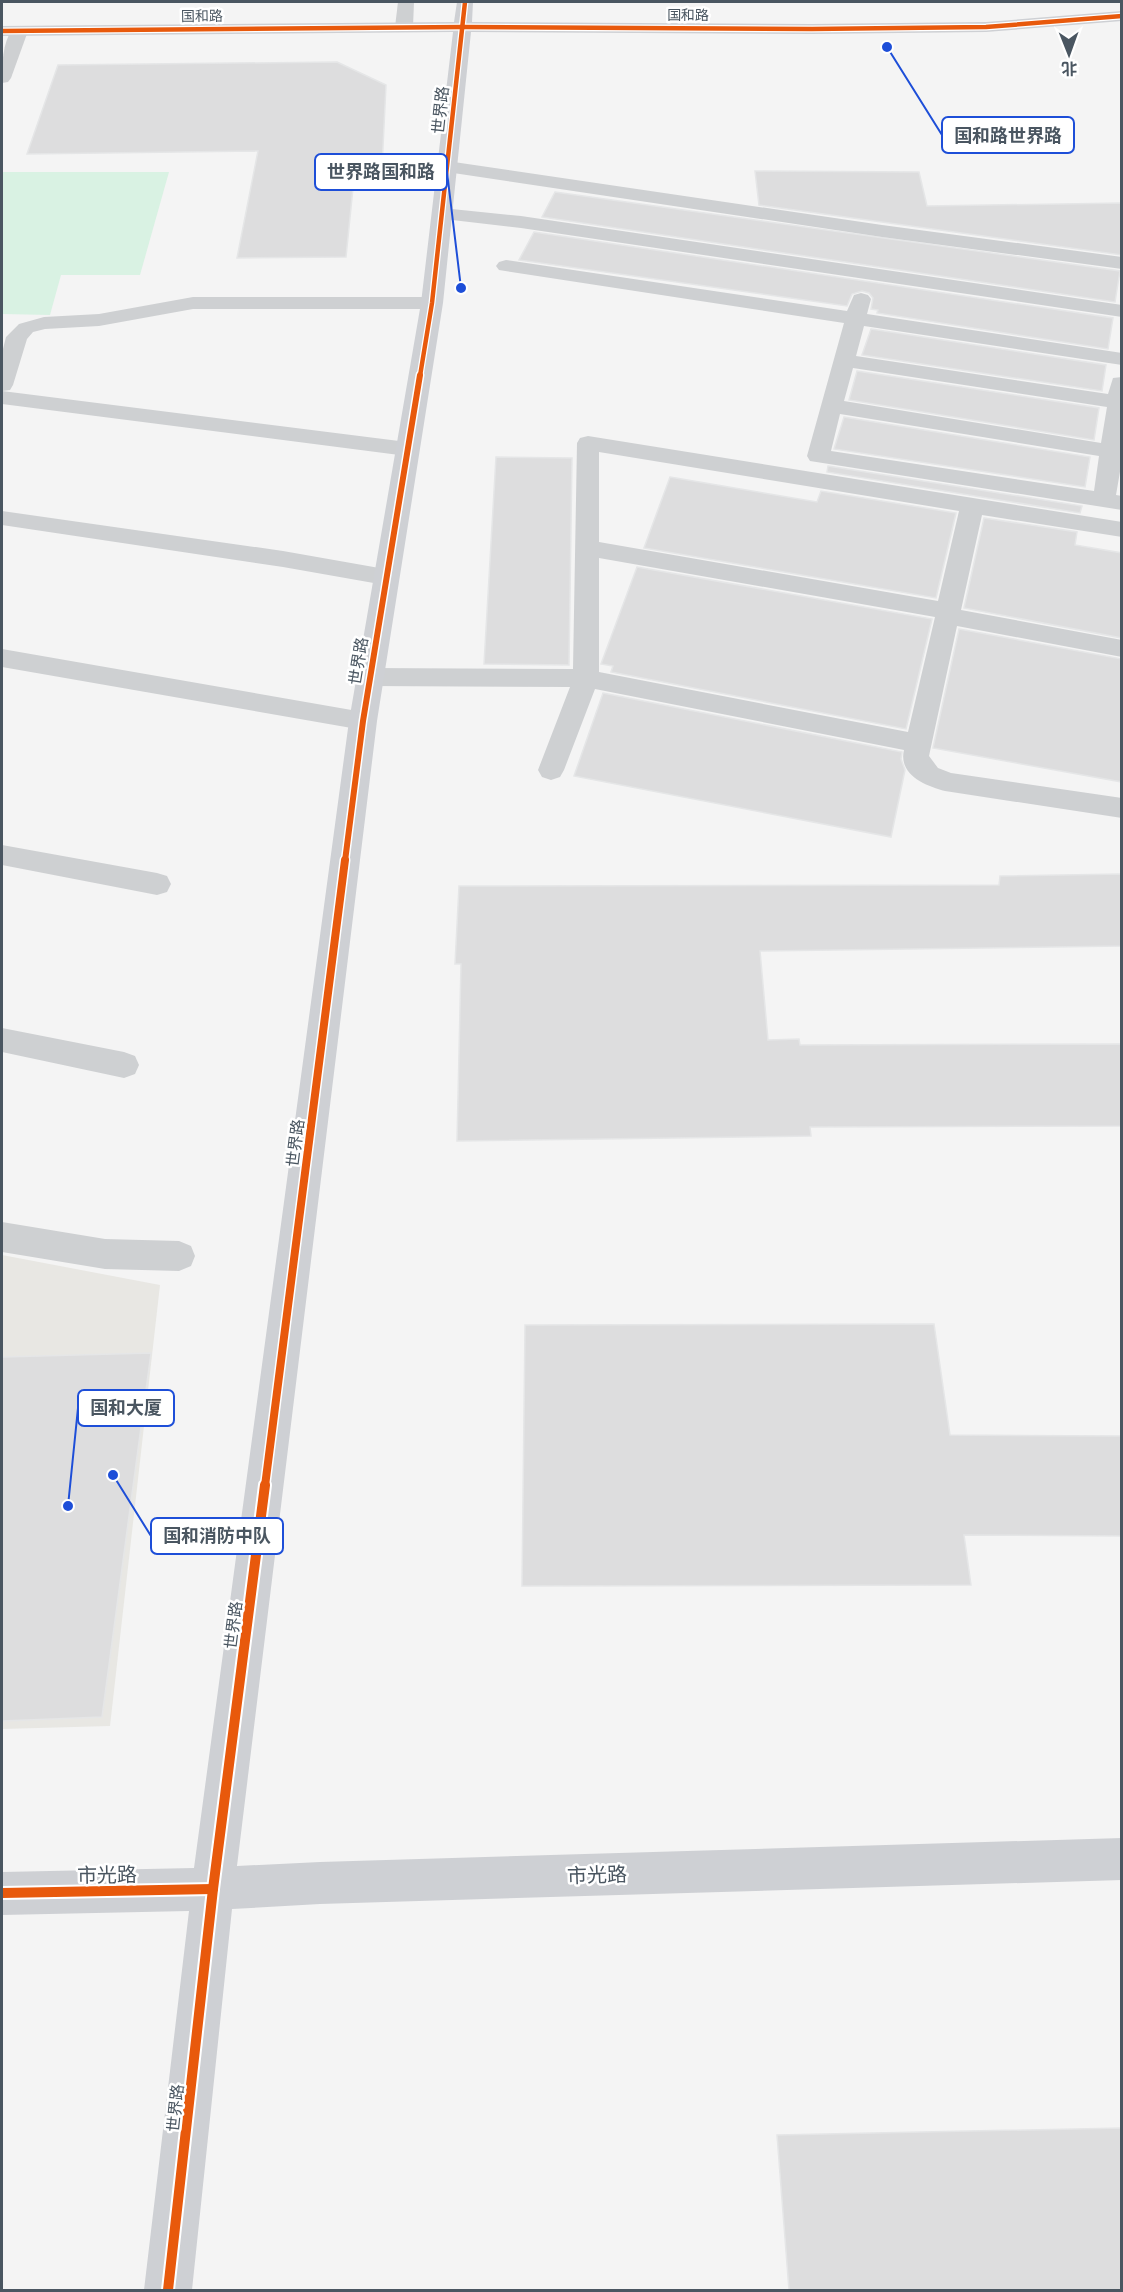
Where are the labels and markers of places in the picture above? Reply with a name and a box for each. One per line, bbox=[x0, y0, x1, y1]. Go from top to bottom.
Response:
callout: 国和路世界路 bbox=[942, 117, 1074, 153]
callout: 世界路国和路 bbox=[315, 154, 447, 190]
callout: 国和大厦 bbox=[78, 1390, 174, 1426]
callout: 国和消防中队 bbox=[151, 1518, 283, 1554]

